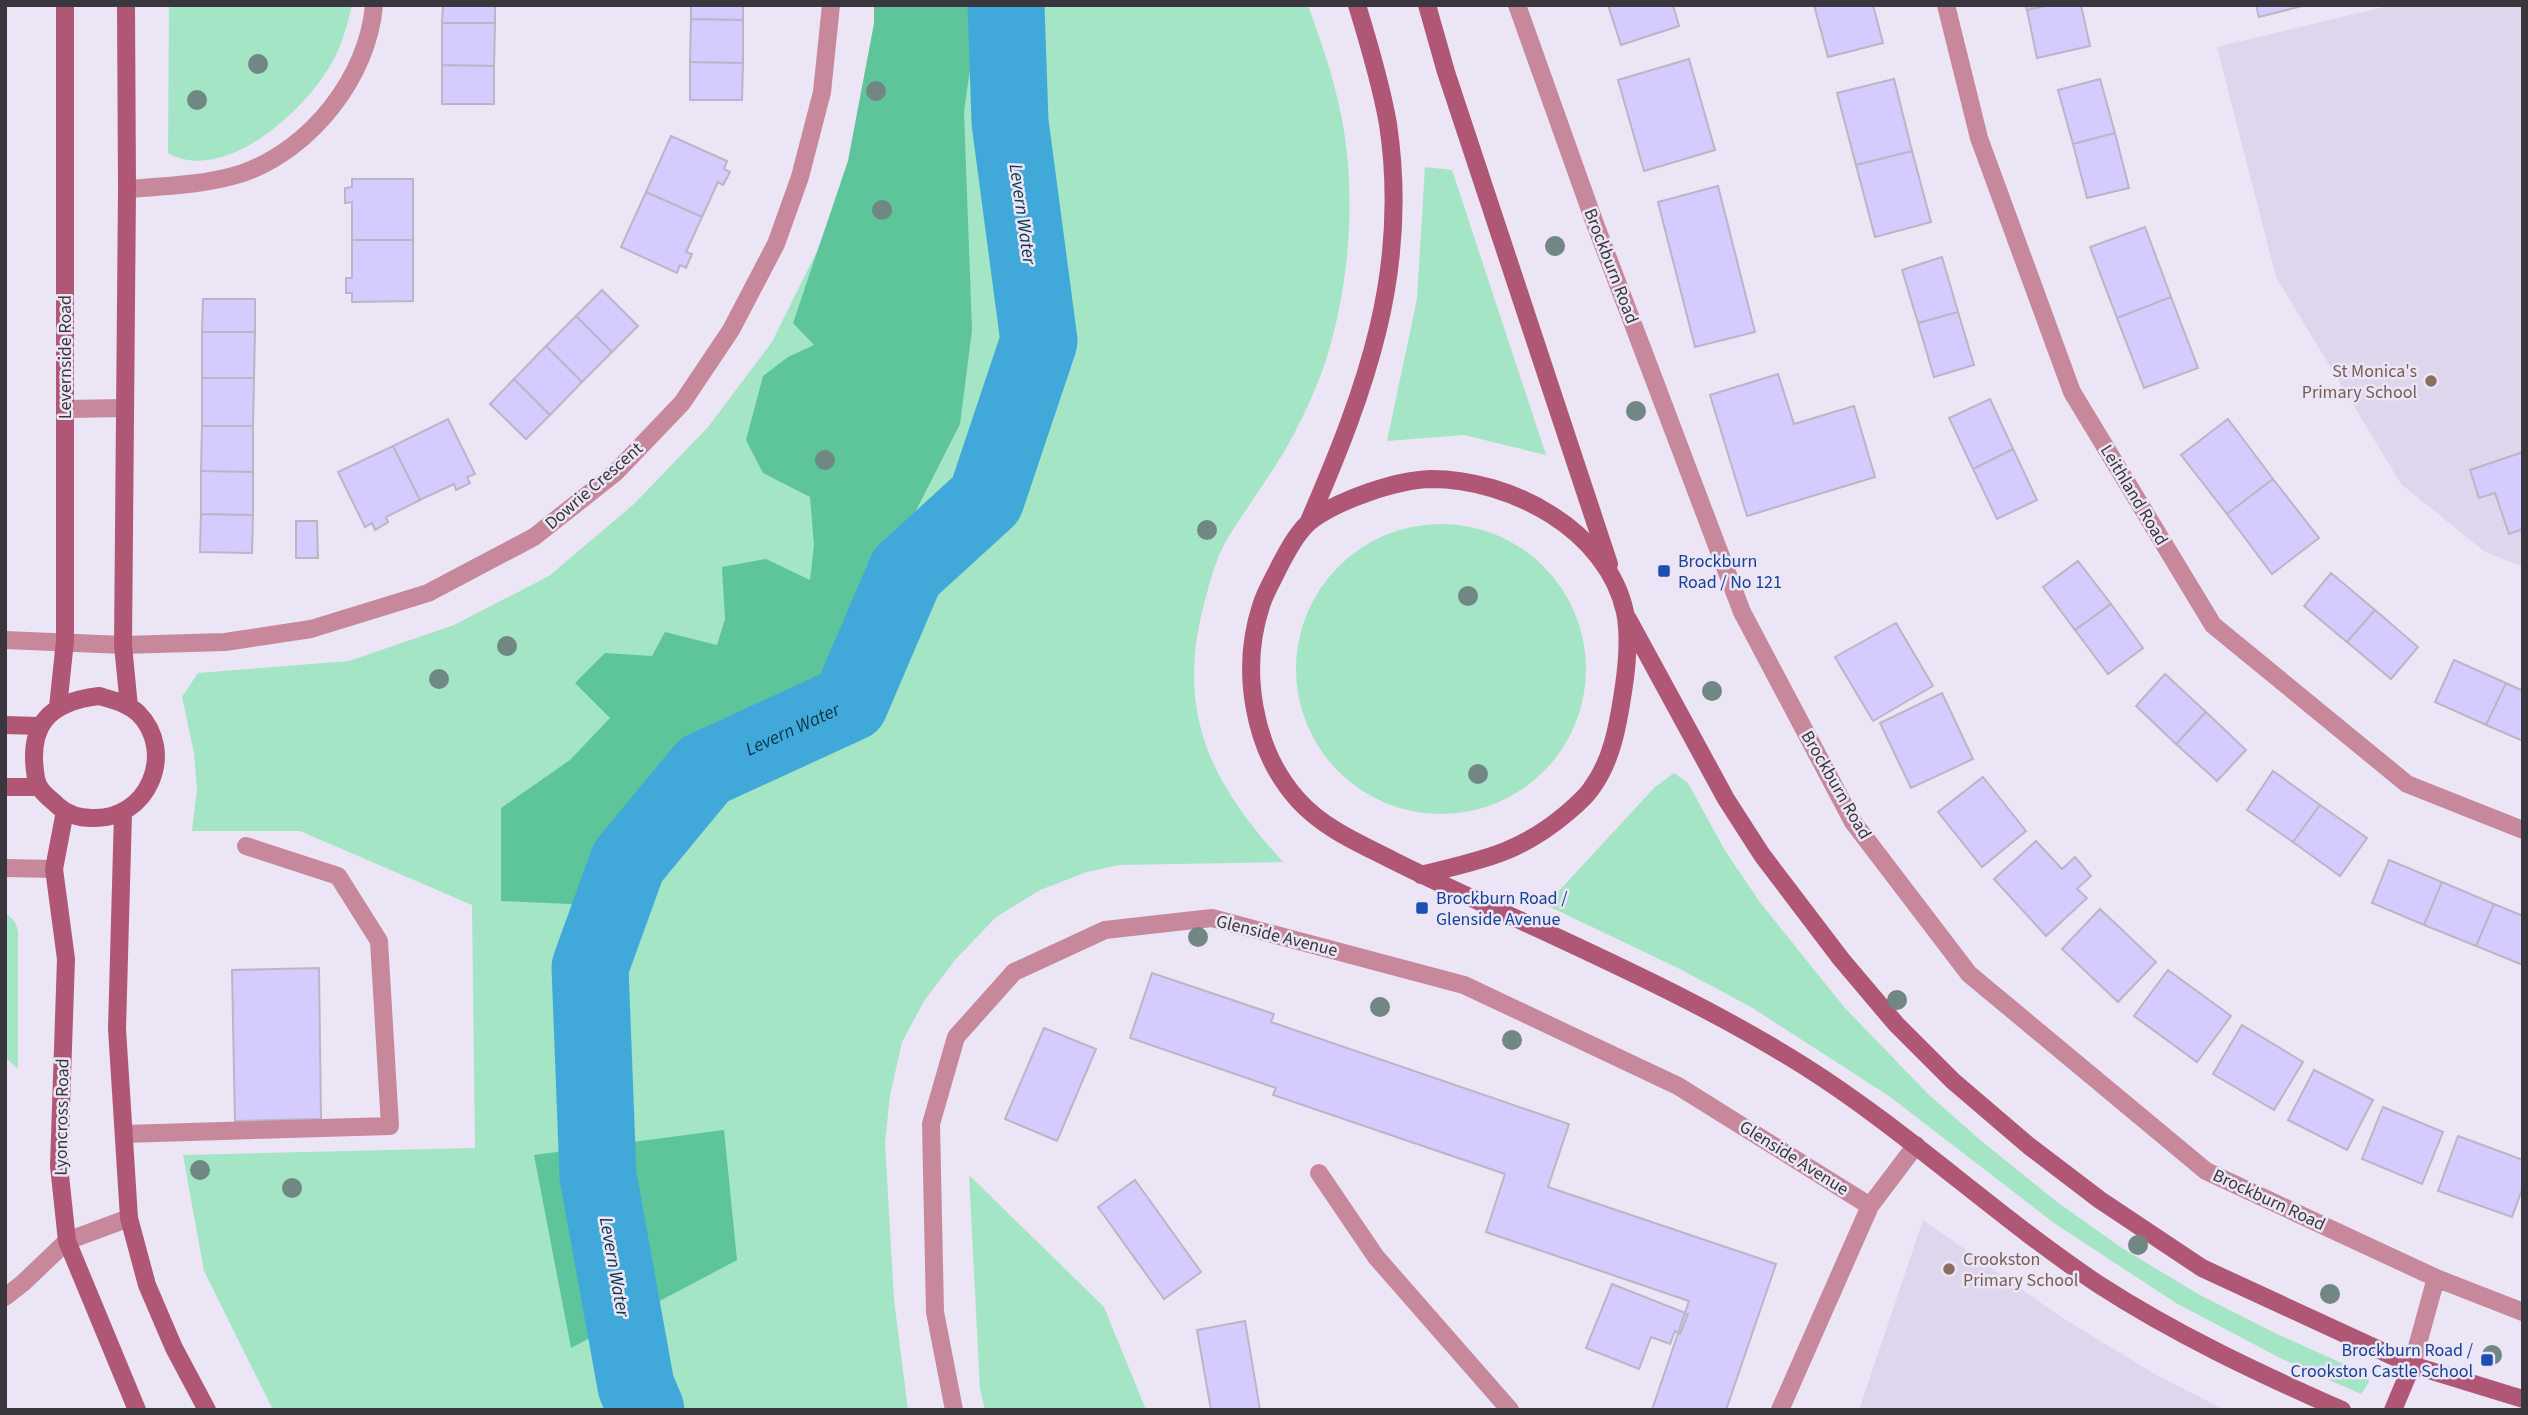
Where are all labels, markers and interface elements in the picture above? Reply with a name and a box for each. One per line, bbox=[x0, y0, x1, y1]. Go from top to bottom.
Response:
water label: Levern Water bbox=[1002, 162, 1043, 267]
street label: Brockburn Road bbox=[1578, 205, 1644, 327]
street label: Levernside Road bbox=[53, 295, 78, 419]
place label: St Monica's Primary School bbox=[2302, 359, 2417, 405]
marker: St Monica's Primary School bbox=[2423, 373, 2439, 389]
street label: Dowrie Crescent bbox=[540, 436, 648, 536]
street label: Leithland Road bbox=[2094, 440, 2174, 550]
place label: Brockburn Road / No 121 bbox=[1678, 549, 1782, 595]
marker: Brockburn Road / No 121 bbox=[1656, 563, 1672, 579]
water label: Levern Water bbox=[741, 695, 846, 763]
street label: Brockburn Road bbox=[1795, 726, 1877, 844]
place label: Brockburn Road / Glenside Avenue bbox=[1436, 886, 1568, 932]
marker: Brockburn Road / Glenside Avenue bbox=[1414, 900, 1430, 916]
street label: Glenside Avenue bbox=[1214, 909, 1340, 963]
street label: Lyoncross Road bbox=[48, 1058, 76, 1176]
street label: Glenside Avenue bbox=[1735, 1114, 1853, 1202]
street label: Brockburn Road bbox=[2209, 1163, 2329, 1237]
water label: Levern Water bbox=[592, 1215, 636, 1321]
place label: Crookston Primary School bbox=[1963, 1247, 2078, 1293]
marker: Crookston Primary School bbox=[1941, 1261, 1957, 1277]
place label: Brockburn Road / Crookston Castle School bbox=[2291, 1338, 2474, 1384]
marker: Brockburn Road / Crookston Castle School bbox=[2479, 1352, 2495, 1368]

